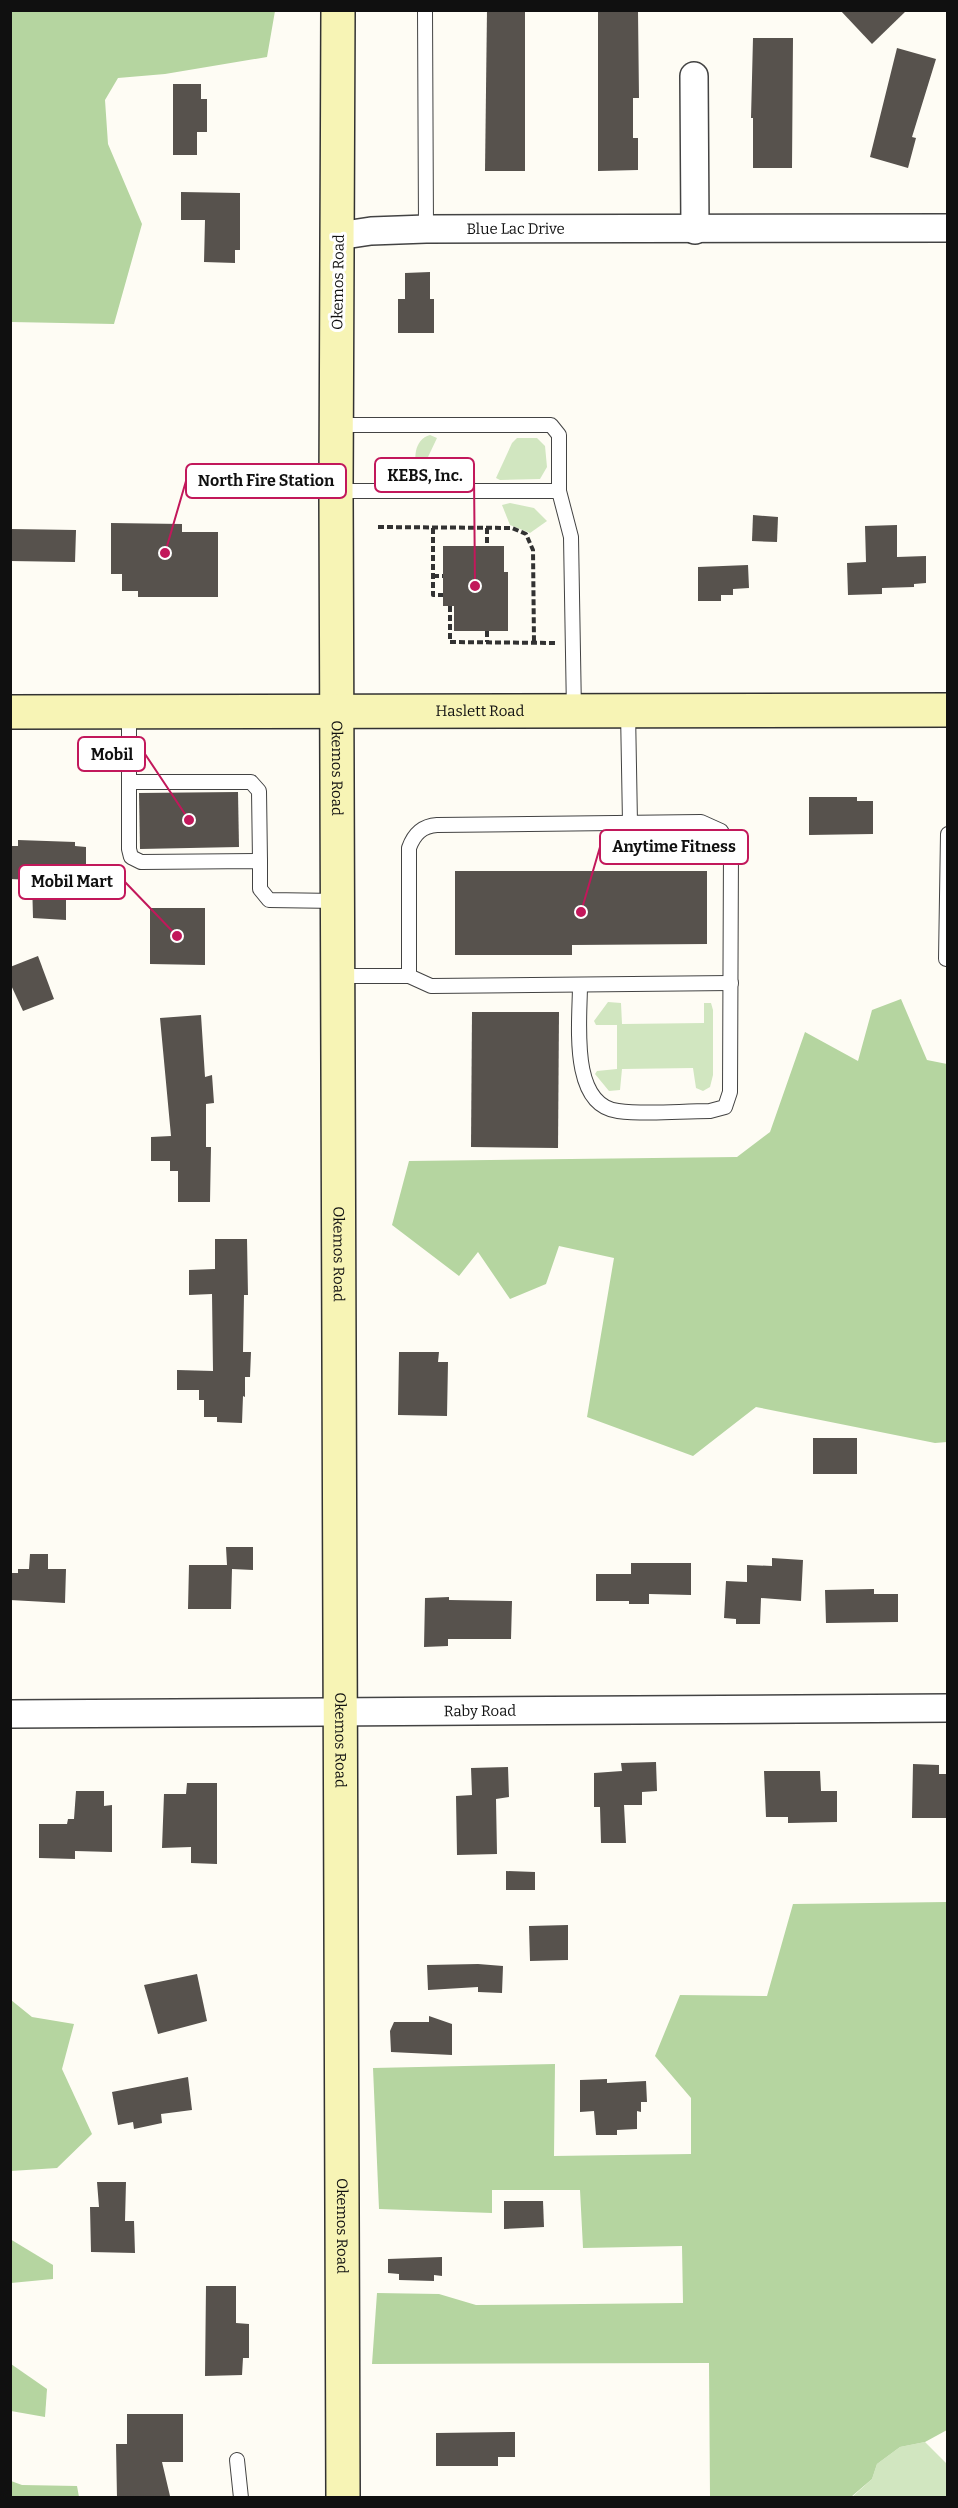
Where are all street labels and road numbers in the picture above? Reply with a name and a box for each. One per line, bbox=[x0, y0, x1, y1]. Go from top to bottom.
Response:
street label: Blue Lac Drive bbox=[466, 220, 565, 238]
street label: Okemos Road bbox=[328, 234, 348, 330]
street label: Haslett Road bbox=[436, 702, 525, 720]
street label: Okemos Road bbox=[328, 720, 346, 816]
street label: Okemos Road bbox=[329, 1206, 348, 1302]
street label: Okemos Road bbox=[331, 1692, 350, 1788]
street label: Raby Road bbox=[444, 1702, 516, 1720]
street label: Okemos Road bbox=[333, 2178, 351, 2274]

